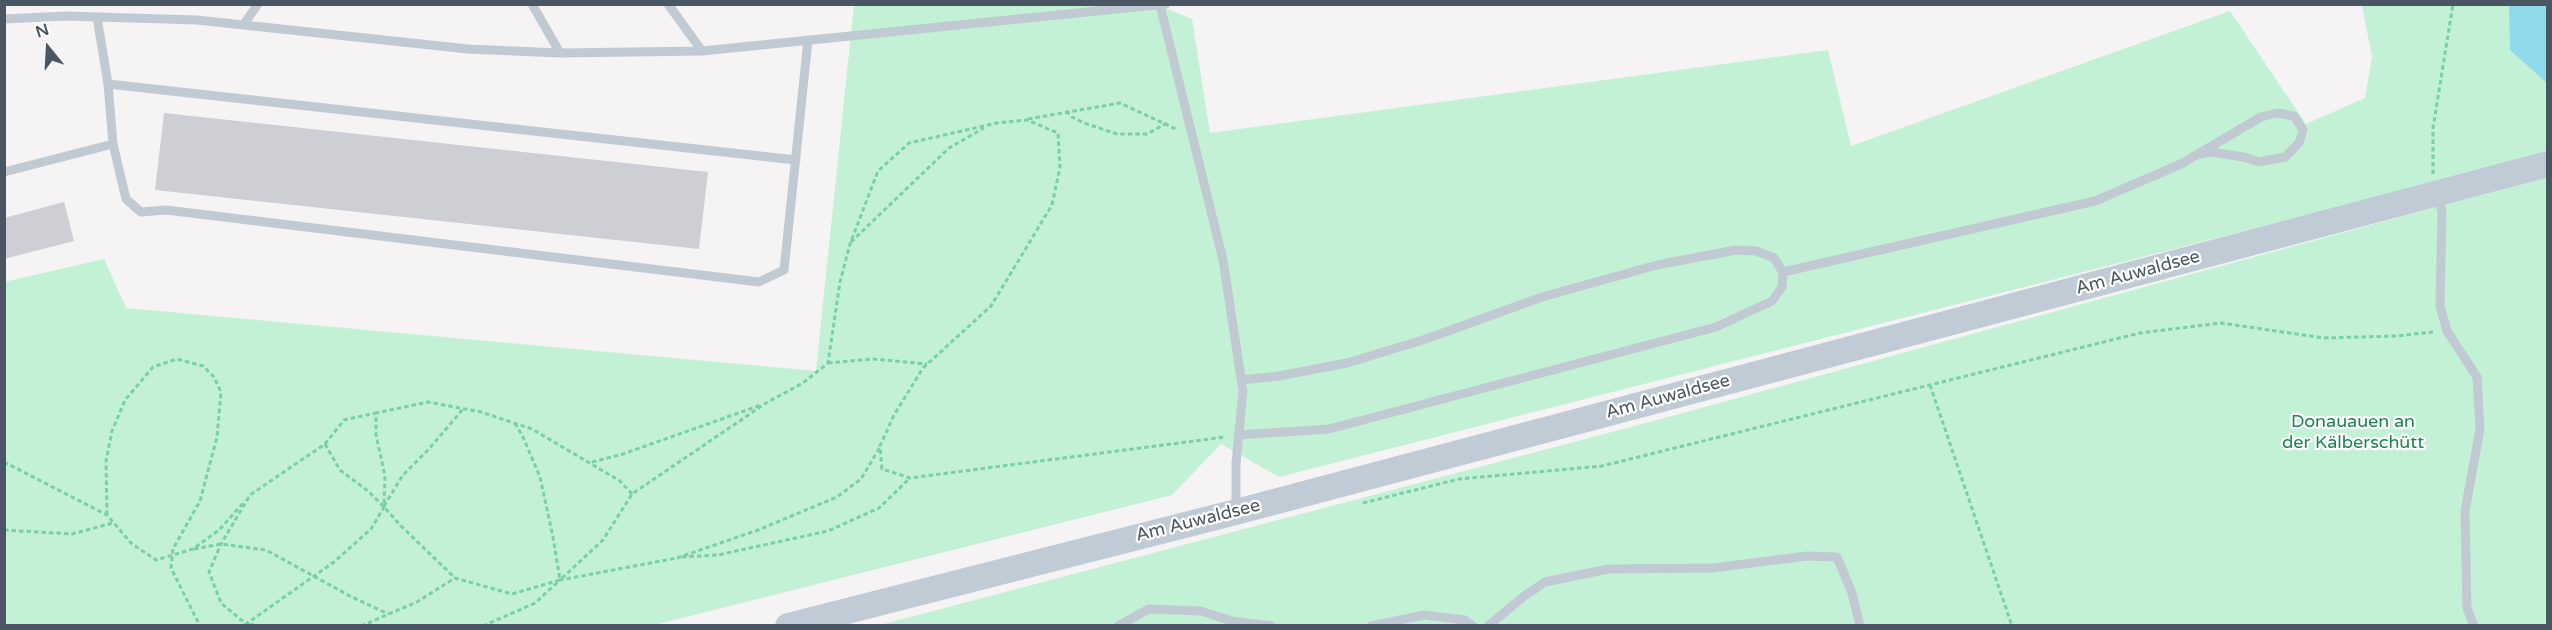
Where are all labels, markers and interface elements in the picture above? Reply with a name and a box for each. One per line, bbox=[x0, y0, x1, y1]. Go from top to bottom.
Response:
north arrow bbox=[18, 18, 78, 78]
text: N bbox=[33, 19, 52, 42]
street label: Am Auwaldsee bbox=[2073, 246, 2203, 300]
street label: Am Auwaldsee bbox=[1603, 370, 1733, 424]
park label: Donauauen an der Kälberschütt bbox=[2282, 411, 2424, 454]
street label: Am Auwaldsee bbox=[1133, 495, 1263, 547]

